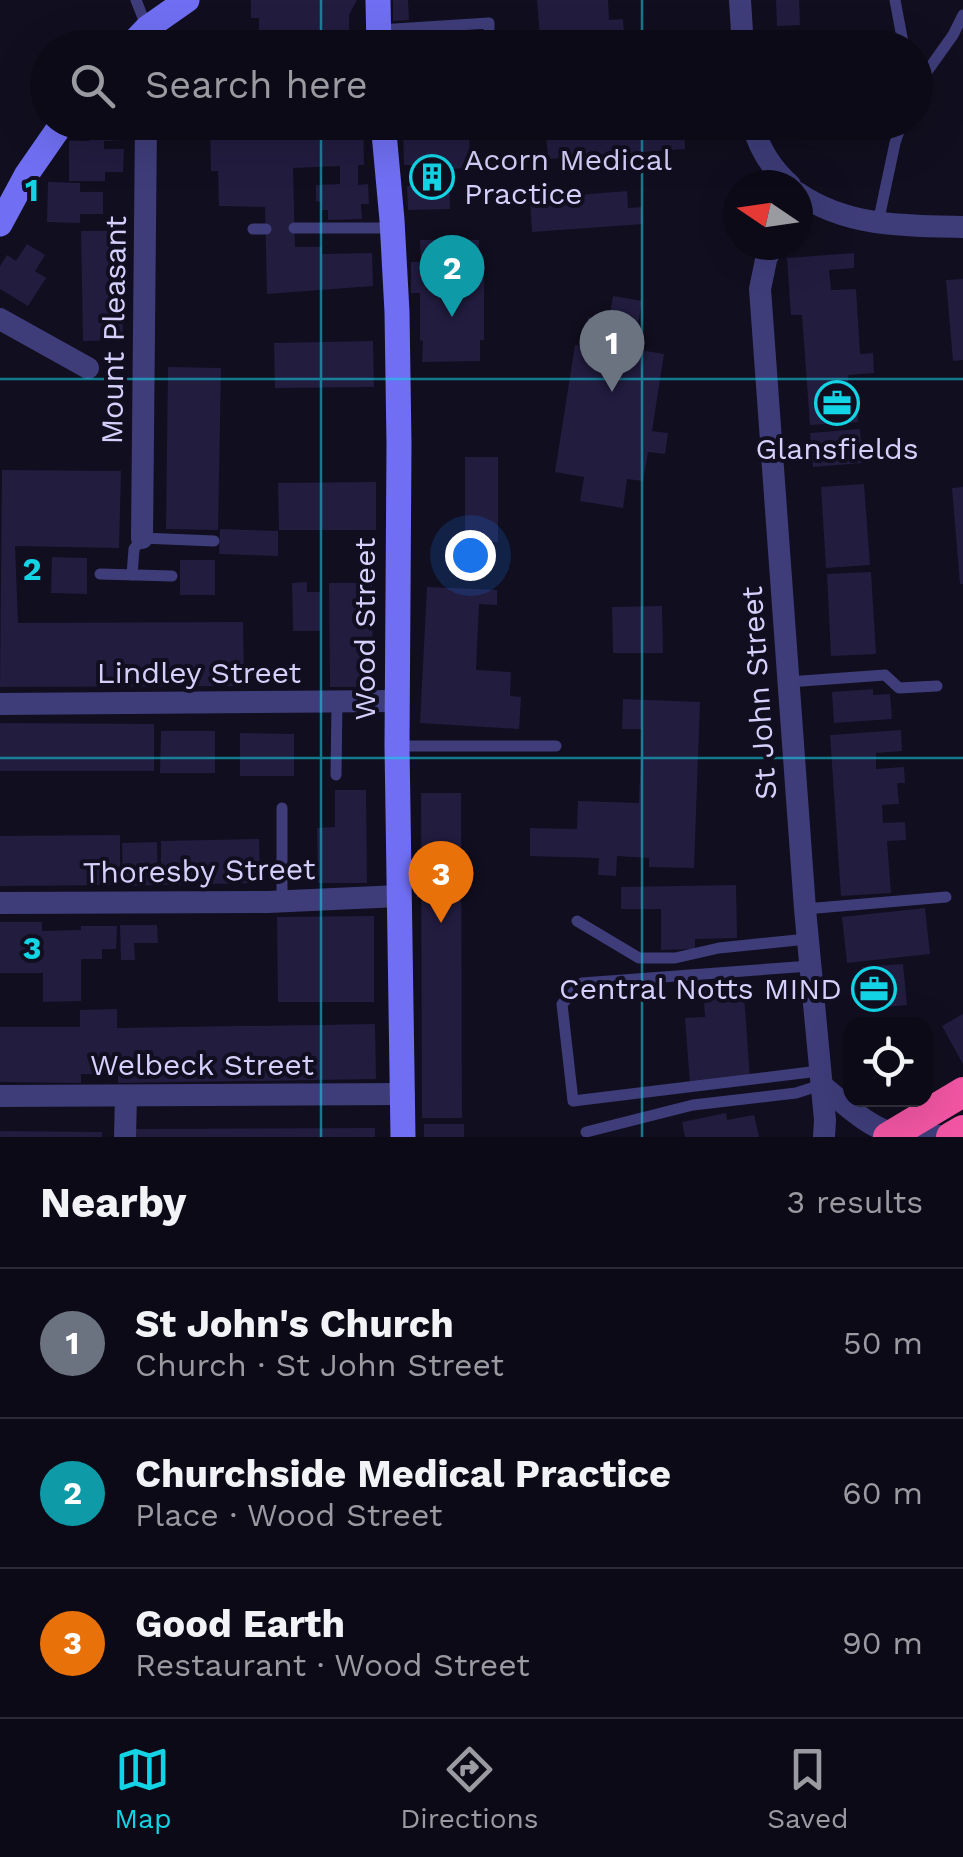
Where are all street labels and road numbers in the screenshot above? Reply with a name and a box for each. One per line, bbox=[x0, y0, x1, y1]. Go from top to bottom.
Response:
street label: Mount Pleasant bbox=[94, 215, 133, 445]
street label: Wood Street bbox=[347, 537, 382, 721]
street label: St John Street bbox=[734, 585, 783, 801]
street label: Lindley Street bbox=[97, 655, 302, 690]
street label: Thoresby Street bbox=[82, 851, 316, 890]
street label: Welbeck Street bbox=[90, 1047, 314, 1082]

